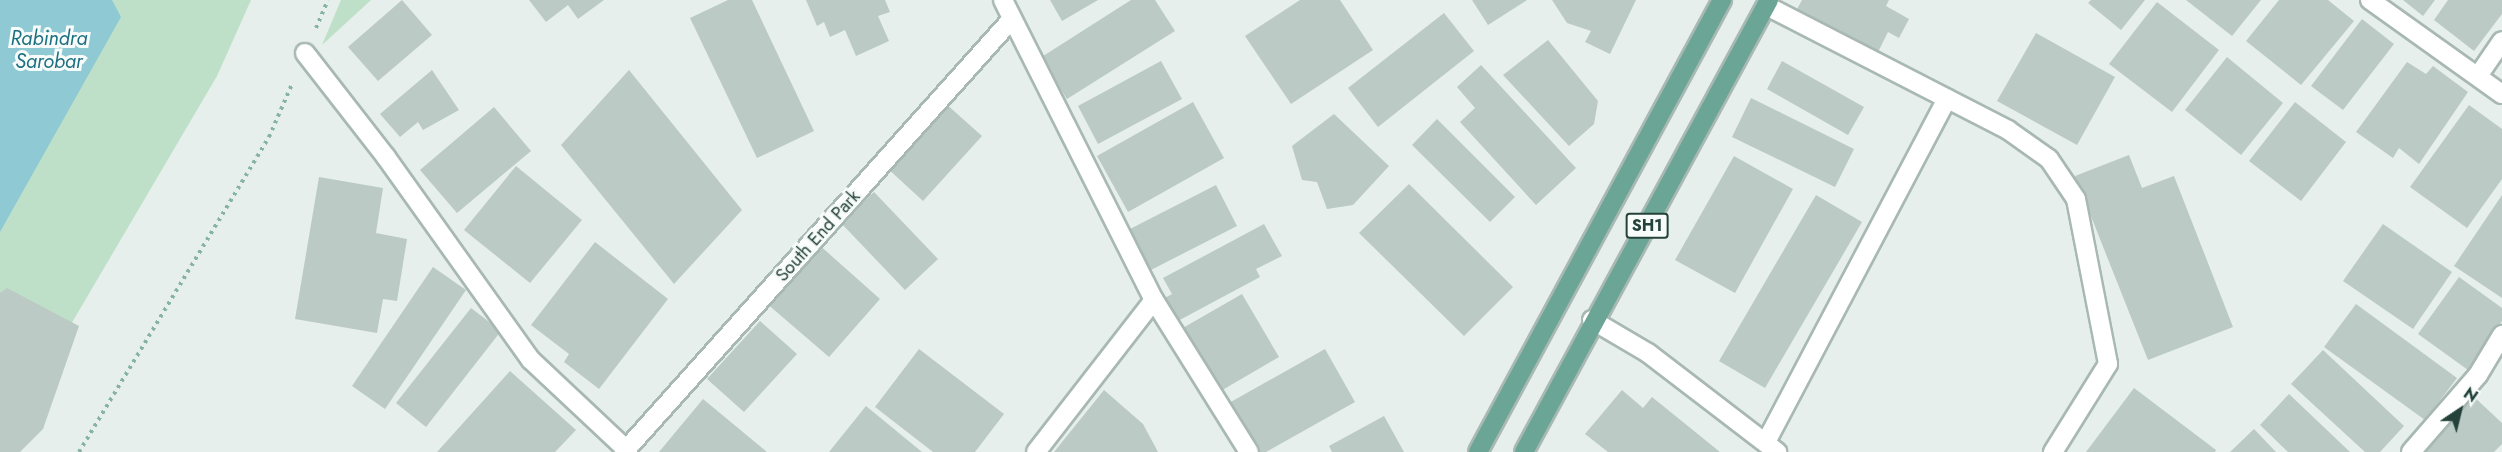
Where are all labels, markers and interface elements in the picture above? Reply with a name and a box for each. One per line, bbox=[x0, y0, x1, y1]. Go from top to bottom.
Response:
water label: Rabindra Sarobar bbox=[11, 26, 87, 73]
street label: South End Park bbox=[771, 186, 865, 286]
road number: SH1 bbox=[1624, 213, 1670, 239]
north arrow bbox=[2430, 380, 2490, 440]
text: N bbox=[2459, 382, 2482, 408]

